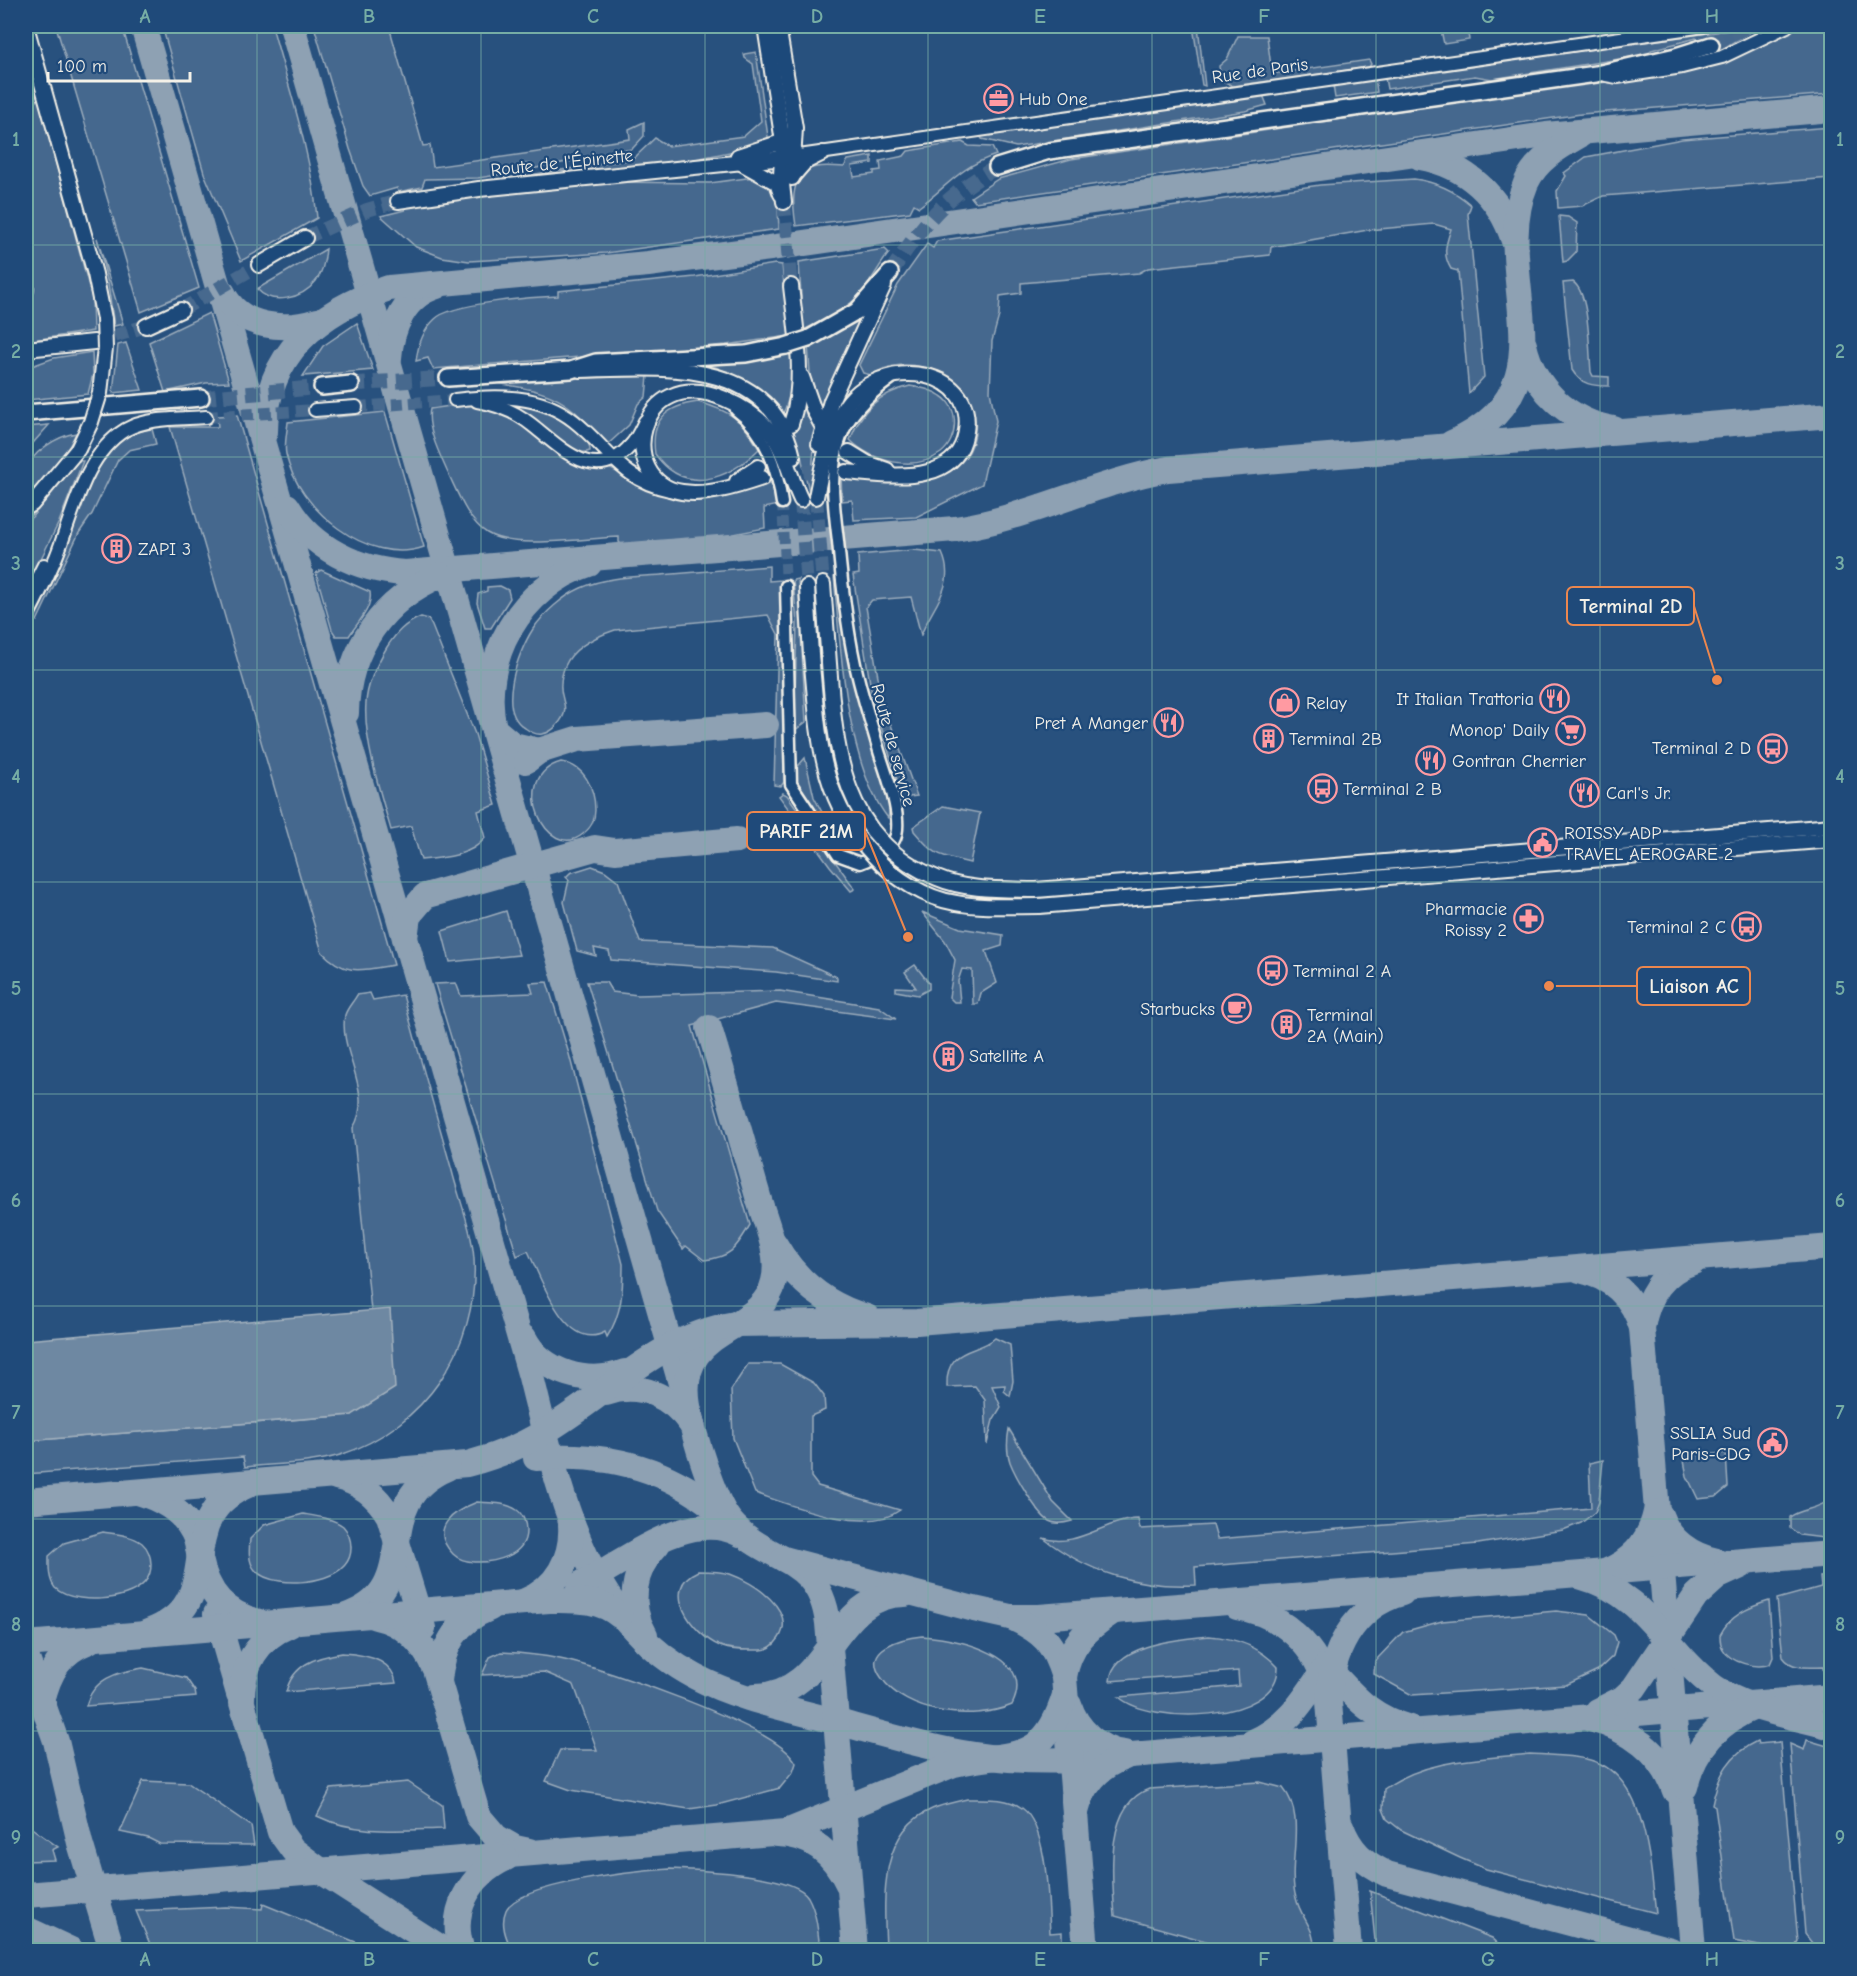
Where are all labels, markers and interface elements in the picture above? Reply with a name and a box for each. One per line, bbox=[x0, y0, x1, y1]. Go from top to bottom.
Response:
text: A bbox=[139, 5, 151, 28]
text: B bbox=[363, 5, 375, 28]
text: C bbox=[587, 5, 599, 28]
text: D bbox=[811, 5, 823, 28]
text: E bbox=[1034, 5, 1046, 28]
text: F bbox=[1258, 5, 1270, 28]
text: G bbox=[1481, 5, 1495, 28]
text: H bbox=[1705, 5, 1719, 28]
scale bar bbox=[48, 45, 190, 83]
street label: Rue de Paris bbox=[1211, 54, 1309, 88]
text: 100 m bbox=[57, 56, 107, 77]
office icon: Hub One bbox=[982, 83, 1014, 115]
place label: Hub One bbox=[1019, 89, 1087, 110]
text: 1 bbox=[12, 128, 20, 151]
text: 1 bbox=[1836, 128, 1844, 151]
street label: Route de l'Épinette bbox=[490, 144, 634, 181]
text: 2 bbox=[11, 340, 21, 363]
text: 2 bbox=[1835, 340, 1845, 363]
building icon: ZAPI 3 bbox=[101, 533, 133, 565]
place label: ZAPI 3 bbox=[138, 539, 191, 560]
text: 3 bbox=[11, 552, 21, 575]
text: 3 bbox=[1835, 552, 1845, 575]
callout: Terminal 2D bbox=[1567, 587, 1694, 625]
text: Terminal 2D bbox=[1580, 595, 1682, 618]
street label: Route de service bbox=[867, 681, 919, 809]
restaurant icon: It Italian Trattoria bbox=[1539, 683, 1571, 715]
shop icon: Relay bbox=[1269, 687, 1301, 719]
place label: It Italian Trattoria bbox=[1396, 689, 1534, 710]
place label: Relay bbox=[1306, 693, 1348, 714]
restaurant icon: Pret A Manger bbox=[1153, 707, 1185, 739]
place label: Pret A Manger bbox=[1034, 713, 1149, 734]
supermarket icon: Monop' Daily bbox=[1554, 714, 1586, 746]
place label: Monop' Daily bbox=[1449, 720, 1550, 741]
building icon: Terminal 2B bbox=[1252, 723, 1284, 755]
place label: Terminal 2B bbox=[1289, 729, 1382, 750]
bus stop icon: Terminal 2 D bbox=[1756, 732, 1788, 764]
place label: Terminal 2 D bbox=[1652, 738, 1751, 759]
restaurant icon: Gontran Cherrier bbox=[1415, 745, 1447, 777]
place label: Gontran Cherrier bbox=[1452, 751, 1587, 772]
text: 4 bbox=[11, 765, 21, 788]
text: 4 bbox=[1835, 765, 1845, 788]
bus stop icon: Terminal 2 B bbox=[1306, 773, 1338, 805]
restaurant icon: Carl's Jr. bbox=[1569, 777, 1601, 809]
place label: Terminal 2 B bbox=[1343, 779, 1442, 800]
place label: Carl's Jr. bbox=[1606, 783, 1671, 804]
callout: PARIF 21M bbox=[747, 812, 865, 850]
text: PARIF 21M bbox=[759, 820, 853, 843]
place label: ROISSY ADP TRAVEL AEROGARE 2 bbox=[1564, 823, 1733, 865]
public building icon: ROISSY ADP TRAVEL AEROGARE 2 bbox=[1527, 827, 1559, 859]
place label: Pharmacie Roissy 2 bbox=[1425, 899, 1507, 941]
pharmacy icon: Pharmacie Roissy 2 bbox=[1512, 903, 1544, 935]
bus stop icon: Terminal 2 C bbox=[1731, 911, 1763, 943]
place label: Terminal 2 C bbox=[1627, 917, 1726, 938]
bus stop icon: Terminal 2 A bbox=[1256, 955, 1288, 987]
place label: Terminal 2 A bbox=[1293, 961, 1391, 982]
callout: Liaison AC bbox=[1637, 967, 1750, 1005]
text: Liaison AC bbox=[1649, 975, 1739, 998]
text: 5 bbox=[11, 977, 21, 1000]
text: 5 bbox=[1835, 977, 1845, 1000]
cafe icon: Starbucks bbox=[1220, 993, 1252, 1025]
place label: Starbucks bbox=[1140, 999, 1215, 1020]
place label: Terminal 2A (Main) bbox=[1307, 1005, 1384, 1047]
building icon: Terminal 2A (Main) bbox=[1270, 1009, 1302, 1041]
building icon: Satellite A bbox=[932, 1040, 964, 1072]
place label: Satellite A bbox=[969, 1046, 1044, 1067]
text: 6 bbox=[11, 1189, 21, 1212]
text: 6 bbox=[1835, 1189, 1845, 1212]
text: 7 bbox=[12, 1401, 21, 1424]
text: 7 bbox=[1836, 1401, 1845, 1424]
place label: SSLIA Sud Paris-CDG bbox=[1670, 1423, 1751, 1465]
public building icon: SSLIA Sud Paris-CDG bbox=[1756, 1427, 1788, 1459]
text: 8 bbox=[11, 1613, 21, 1636]
text: 8 bbox=[1835, 1613, 1845, 1636]
text: 9 bbox=[11, 1826, 21, 1849]
text: 9 bbox=[1835, 1826, 1845, 1849]
text: A bbox=[139, 1948, 151, 1971]
text: B bbox=[363, 1948, 375, 1971]
text: C bbox=[587, 1948, 599, 1971]
text: D bbox=[811, 1948, 823, 1971]
text: E bbox=[1034, 1948, 1046, 1971]
text: F bbox=[1258, 1948, 1270, 1971]
text: G bbox=[1481, 1948, 1495, 1971]
text: H bbox=[1705, 1948, 1719, 1971]

